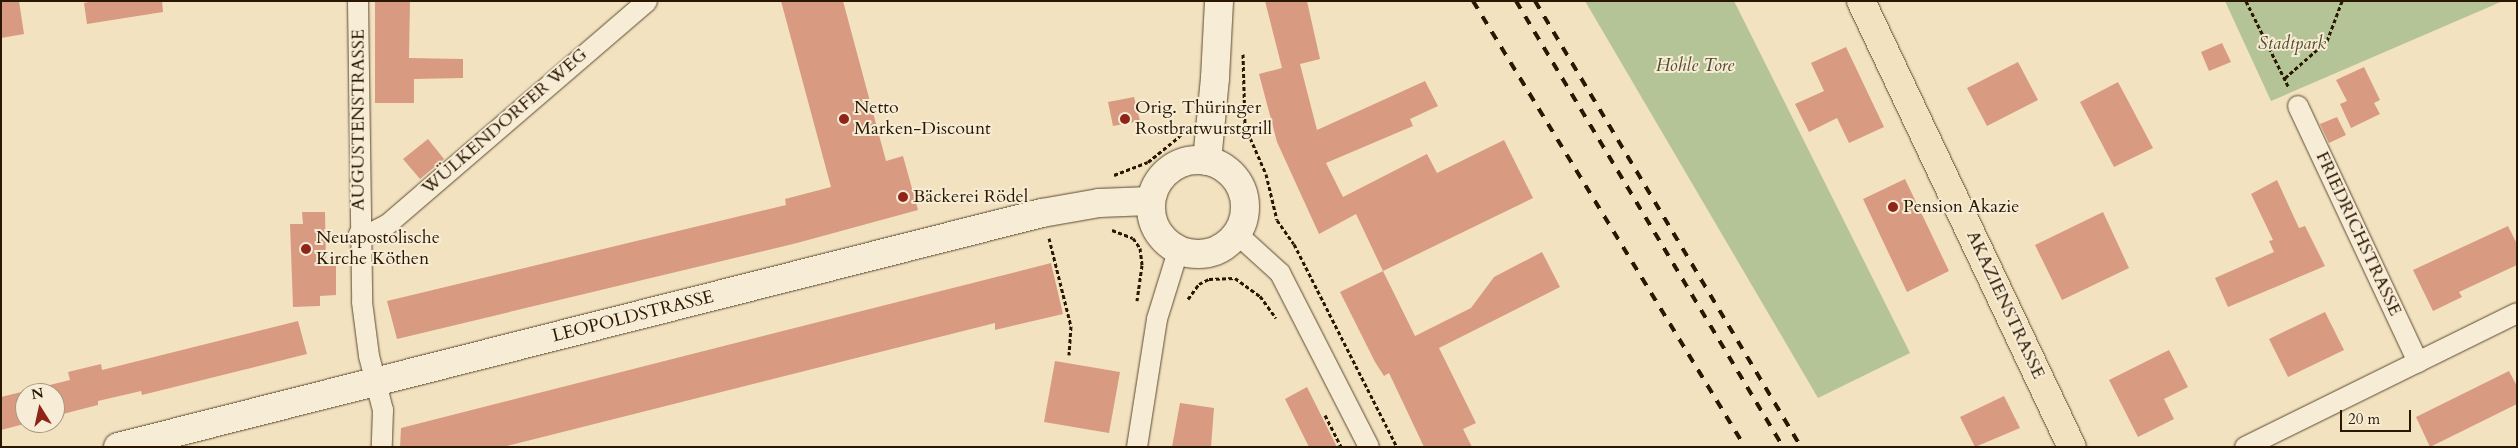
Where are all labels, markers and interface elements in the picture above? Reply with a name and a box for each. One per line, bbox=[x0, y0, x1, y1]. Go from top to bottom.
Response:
street label: AUGUSTENSTRASSE bbox=[348, 29, 370, 211]
park label: Stadtpark bbox=[2258, 33, 2326, 55]
street label: WÜLKENDORFER WEG bbox=[418, 44, 592, 200]
park label: Hohle Tore bbox=[1656, 55, 1734, 77]
place label: Netto Marken-Discount bbox=[854, 98, 991, 140]
place label: Orig. Thüringer Rostbratwurstgrill bbox=[1135, 98, 1272, 140]
marker: Netto Marken-Discount bbox=[838, 113, 850, 125]
marker: Orig. Thüringer Rostbratwurstgrill bbox=[1119, 113, 1131, 125]
street label: FRIEDRICHSTRASSE bbox=[2310, 148, 2406, 320]
place label: Bäckerei Rödel bbox=[913, 186, 1028, 208]
marker: Bäckerei Rödel bbox=[897, 191, 909, 203]
place label: Pension Akazie bbox=[1903, 196, 2019, 218]
marker: Pension Akazie bbox=[1887, 201, 1899, 213]
street label: AKAZIENSTRASSE bbox=[1961, 227, 2049, 383]
place label: Neuapostolische Kirche Köthen bbox=[316, 228, 440, 270]
marker: Neuapostolische Kirche Köthen bbox=[300, 243, 312, 255]
street label: LEOPOLDSTRASSE bbox=[550, 286, 716, 348]
north arrow bbox=[15, 383, 65, 433]
text: N bbox=[30, 383, 45, 404]
scale bar bbox=[2343, 400, 2414, 432]
text: 20 m bbox=[2348, 409, 2380, 429]

